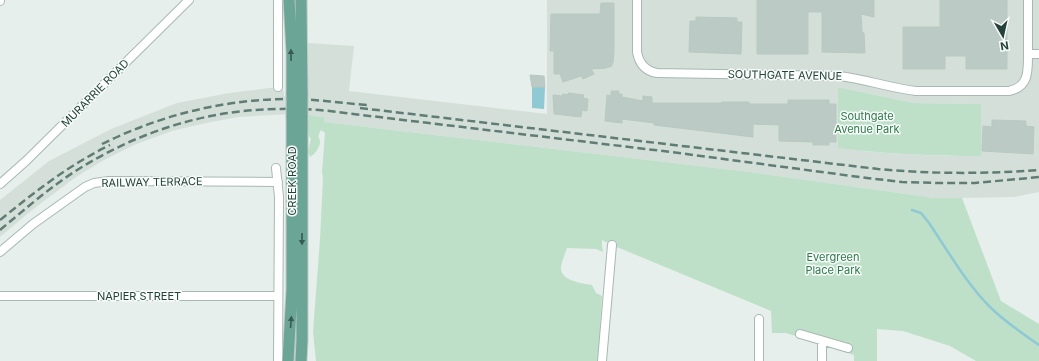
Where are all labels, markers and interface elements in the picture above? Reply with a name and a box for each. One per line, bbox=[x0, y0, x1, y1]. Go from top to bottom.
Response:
north arrow bbox=[983, 16, 1023, 56]
text: N bbox=[999, 38, 1010, 53]
one-way arrow bbox=[288, 49, 295, 61]
street label: MURARRIE ROAD bbox=[58, 56, 132, 130]
street label: SOUTHGATE AVENUE bbox=[728, 67, 842, 83]
park label: Southgate Avenue Park bbox=[834, 109, 900, 136]
street label: CREEK ROAD bbox=[285, 146, 299, 216]
street label: RAILWAY TERRACE bbox=[101, 174, 203, 190]
one-way arrow bbox=[299, 233, 305, 246]
park label: Evergreen Place Park bbox=[805, 250, 861, 277]
street label: NAPIER STREET bbox=[97, 289, 181, 303]
one-way arrow bbox=[287, 316, 294, 328]

